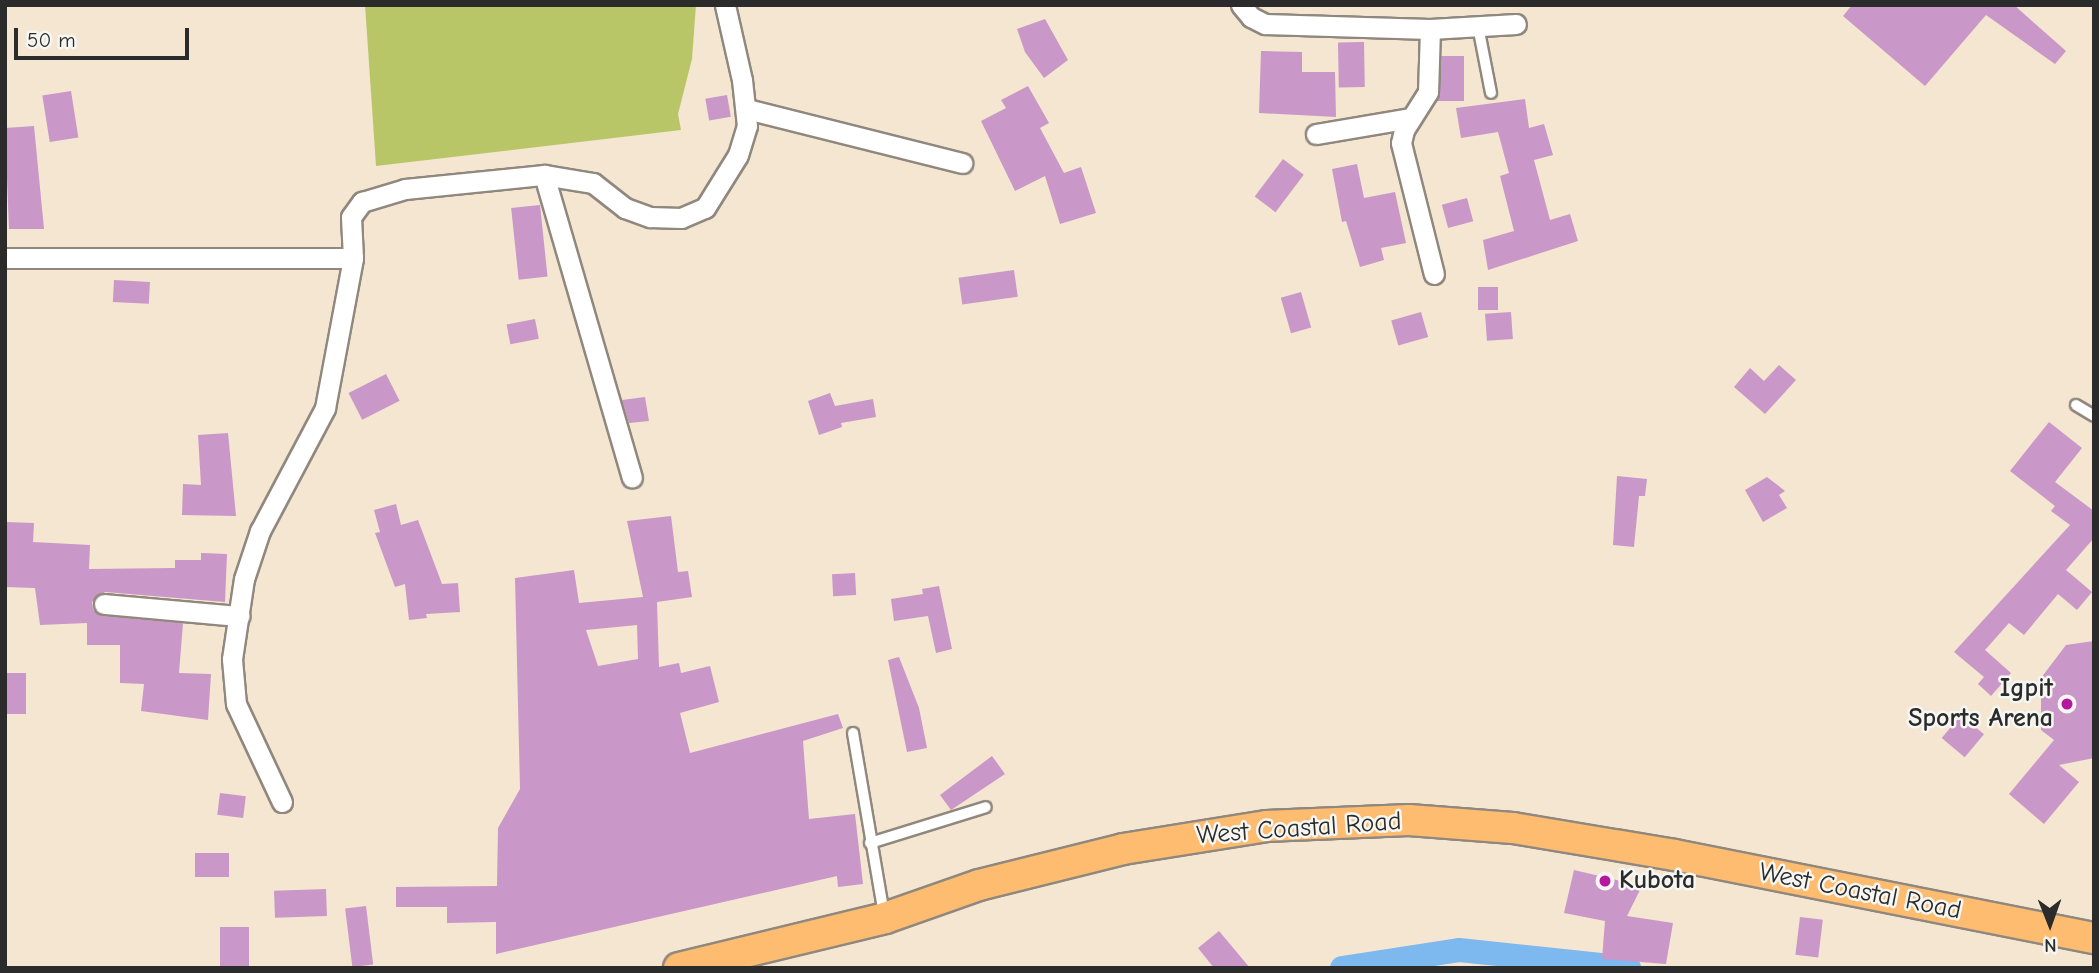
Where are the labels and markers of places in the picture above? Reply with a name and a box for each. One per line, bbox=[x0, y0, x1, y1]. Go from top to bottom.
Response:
place label: Igpit Sports Arena bbox=[1908, 673, 2053, 734]
marker: Igpit Sports Arena bbox=[2059, 696, 2075, 712]
place label: Kubota bbox=[1619, 865, 1695, 897]
marker: Kubota bbox=[1597, 873, 1613, 889]

